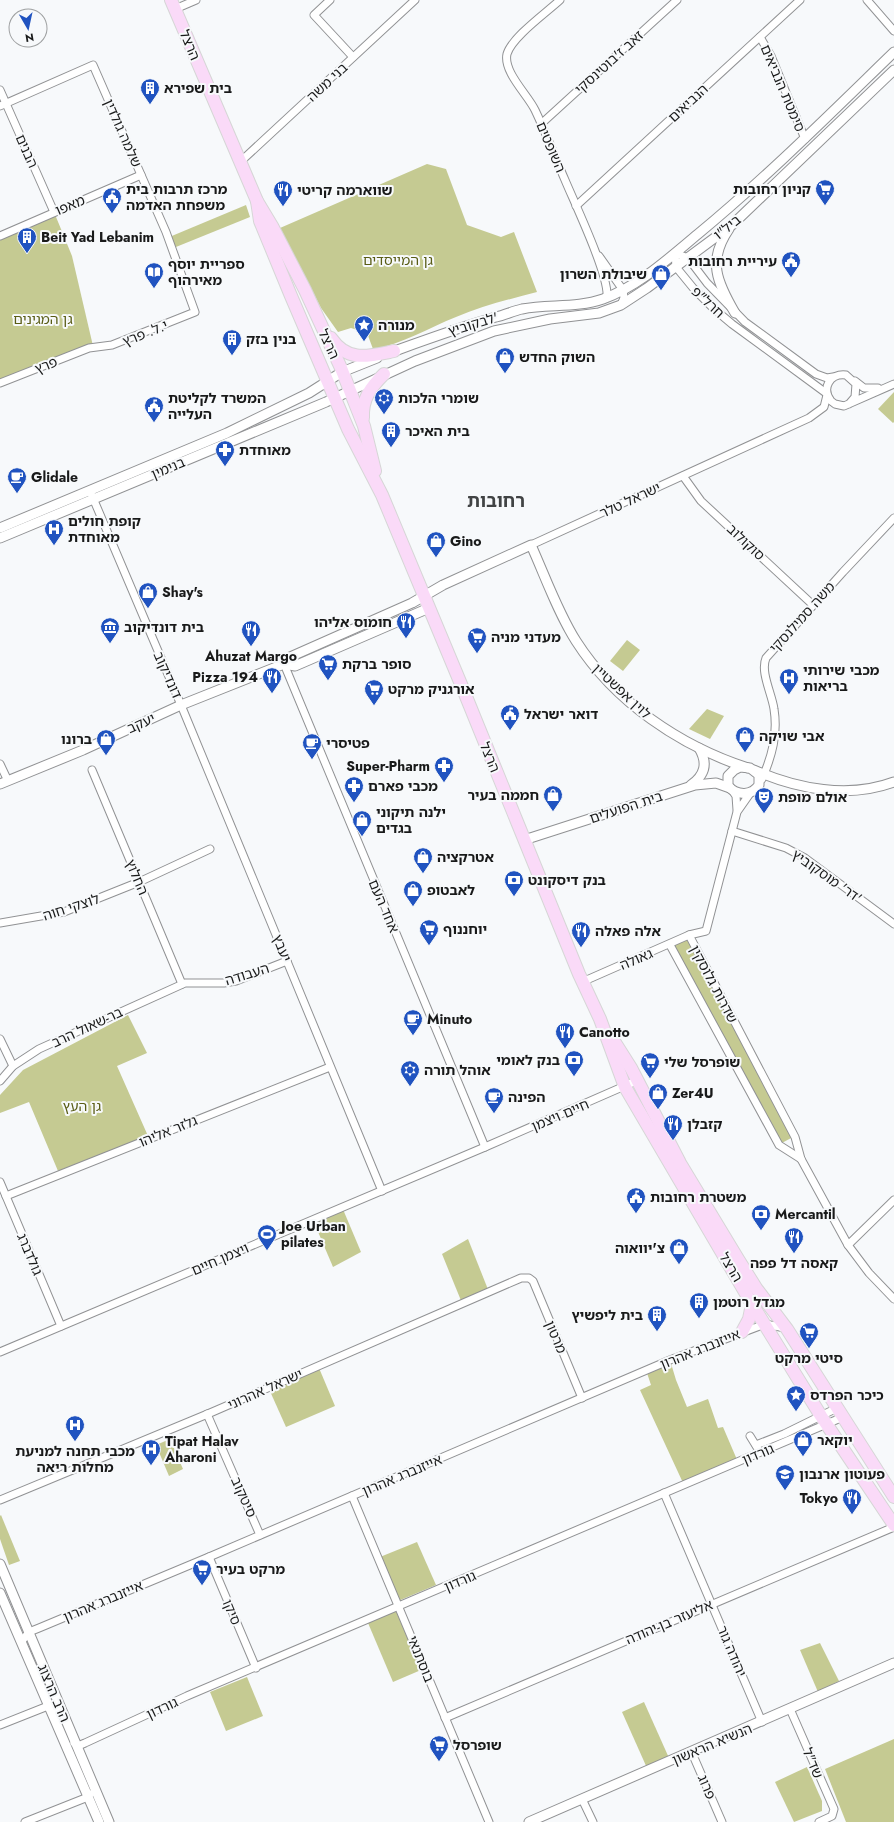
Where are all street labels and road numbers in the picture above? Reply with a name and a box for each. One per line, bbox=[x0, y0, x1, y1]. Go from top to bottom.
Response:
street label: זאב ז'בוטינסקי bbox=[570, 25, 648, 98]
street label: הרצל bbox=[175, 27, 205, 63]
street label: סימטת הנביאים bbox=[756, 41, 810, 135]
street label: בני משה bbox=[302, 58, 352, 106]
street label: הנביאים bbox=[664, 79, 712, 127]
street label: שלמה גולדין bbox=[99, 96, 147, 170]
street label: השופטים bbox=[531, 118, 571, 176]
street label: הבנים bbox=[11, 131, 43, 171]
street label: מאפו bbox=[52, 190, 88, 220]
street label: ביל"ו bbox=[709, 210, 745, 244]
street label: חרל"פ bbox=[687, 281, 729, 323]
street label: לבקוביץ' bbox=[446, 307, 500, 341]
street label: י.ל. פרץ bbox=[119, 315, 171, 351]
street label: הרצל bbox=[313, 326, 345, 362]
street label: פרץ bbox=[32, 351, 60, 379]
street label: בנימין bbox=[148, 452, 188, 484]
street label: ישראל טלר bbox=[596, 477, 664, 523]
street label: סוקולוב bbox=[722, 519, 770, 565]
street label: משה סמילנסקי bbox=[765, 577, 839, 657]
street label: דונדיקוב bbox=[149, 648, 187, 702]
street label: לוין אפשטיין bbox=[588, 659, 656, 723]
street label: יעקב bbox=[124, 708, 158, 738]
street label: הרצל bbox=[475, 739, 505, 775]
street label: בית הפועלים bbox=[587, 786, 665, 828]
street label: דר' מוסקוביץ' bbox=[788, 844, 866, 908]
street label: החלוץ bbox=[121, 856, 153, 898]
street label: אחד העם bbox=[364, 876, 404, 936]
street label: לוצקי חוה bbox=[40, 888, 102, 926]
street label: יעבץ bbox=[268, 931, 296, 965]
street label: שדרות גלוסקין bbox=[685, 942, 743, 1026]
street label: גאולה bbox=[616, 943, 656, 975]
street label: העבודה bbox=[222, 958, 272, 990]
street label: בר-שאול הרב bbox=[48, 1002, 126, 1052]
street label: חיים ויצמן bbox=[528, 1094, 592, 1136]
street label: גלזר אליהו bbox=[136, 1110, 200, 1152]
street label: גולדברג bbox=[12, 1230, 48, 1278]
street label: ויצמן חיים bbox=[188, 1238, 252, 1280]
street label: הרצל bbox=[714, 1248, 748, 1286]
street label: מרטון bbox=[540, 1317, 572, 1357]
street label: אייזנברג אהרון bbox=[657, 1324, 743, 1374]
street label: ישראל אהרוני bbox=[224, 1364, 306, 1414]
street label: גורדון bbox=[739, 1438, 777, 1470]
street label: אייזנברג אהרון bbox=[359, 1449, 445, 1501]
street label: סיטקוב bbox=[226, 1473, 262, 1521]
street label: גורדון bbox=[441, 1565, 479, 1597]
street label: אייזנברג אהרון bbox=[60, 1575, 146, 1627]
street label: אליעזר בן-יהודה bbox=[622, 1595, 716, 1649]
street label: סיקו bbox=[218, 1596, 246, 1628]
street label: יהודה גור bbox=[712, 1622, 752, 1680]
street label: בוסתנאי bbox=[403, 1633, 439, 1685]
street label: הרב הרצוג bbox=[33, 1661, 75, 1725]
street label: גורדון bbox=[143, 1692, 181, 1724]
street label: הנשיא הראשון bbox=[669, 1718, 755, 1770]
street label: שד"ל bbox=[798, 1745, 828, 1781]
street label: פרוג bbox=[693, 1772, 721, 1802]

